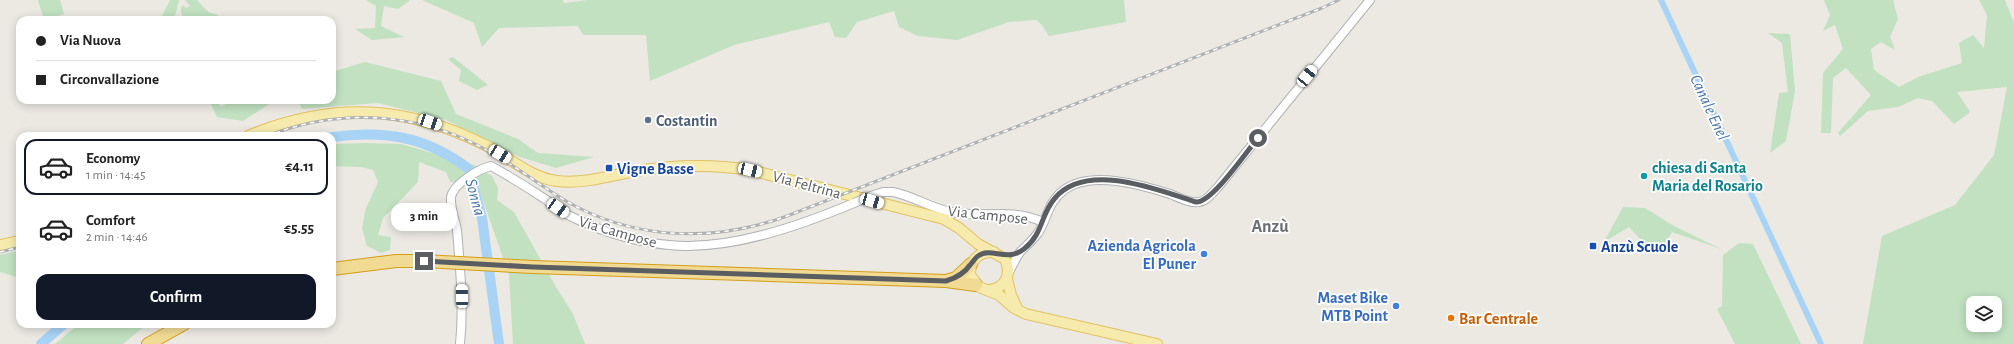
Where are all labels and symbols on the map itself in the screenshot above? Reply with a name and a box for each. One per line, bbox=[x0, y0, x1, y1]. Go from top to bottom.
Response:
car bbox=[1295, 63, 1319, 89]
water label: Canale Enel bbox=[1687, 72, 1732, 143]
car bbox=[417, 112, 443, 132]
place label: Costantin bbox=[656, 113, 718, 129]
marker: Costantin bbox=[643, 115, 653, 125]
route start bbox=[1249, 129, 1267, 147]
car bbox=[487, 143, 513, 165]
place label: chiesa di Santa Maria del Rosario bbox=[1652, 160, 1763, 194]
place label: Vigne Basse bbox=[617, 161, 694, 177]
car bbox=[737, 161, 763, 179]
marker: Vigne Basse bbox=[604, 163, 614, 173]
street label: Via Feltrina bbox=[771, 168, 843, 202]
marker: chiesa di Santa Maria del Rosario bbox=[1639, 171, 1649, 181]
water label: Sonna bbox=[462, 177, 489, 218]
car bbox=[859, 192, 885, 210]
car bbox=[545, 196, 571, 220]
callout: 3 min bbox=[391, 203, 457, 231]
street label: Via Campose bbox=[947, 203, 1029, 227]
street label: Via Campose bbox=[577, 213, 659, 251]
district label: Anzù bbox=[1251, 218, 1289, 236]
place label: Azienda Agricola El Puner bbox=[1088, 238, 1196, 272]
place label: Anzù Scuole bbox=[1601, 239, 1679, 255]
marker: Anzù Scuole bbox=[1588, 241, 1598, 251]
marker: Azienda Agricola El Puner bbox=[1199, 249, 1209, 259]
route end bbox=[415, 252, 433, 270]
car bbox=[456, 284, 468, 308]
place label: Maset Bike MTB Point bbox=[1318, 290, 1389, 324]
marker: Maset Bike MTB Point bbox=[1391, 301, 1401, 311]
place label: Bar Centrale bbox=[1459, 311, 1539, 327]
marker: Bar Centrale bbox=[1446, 313, 1456, 323]

